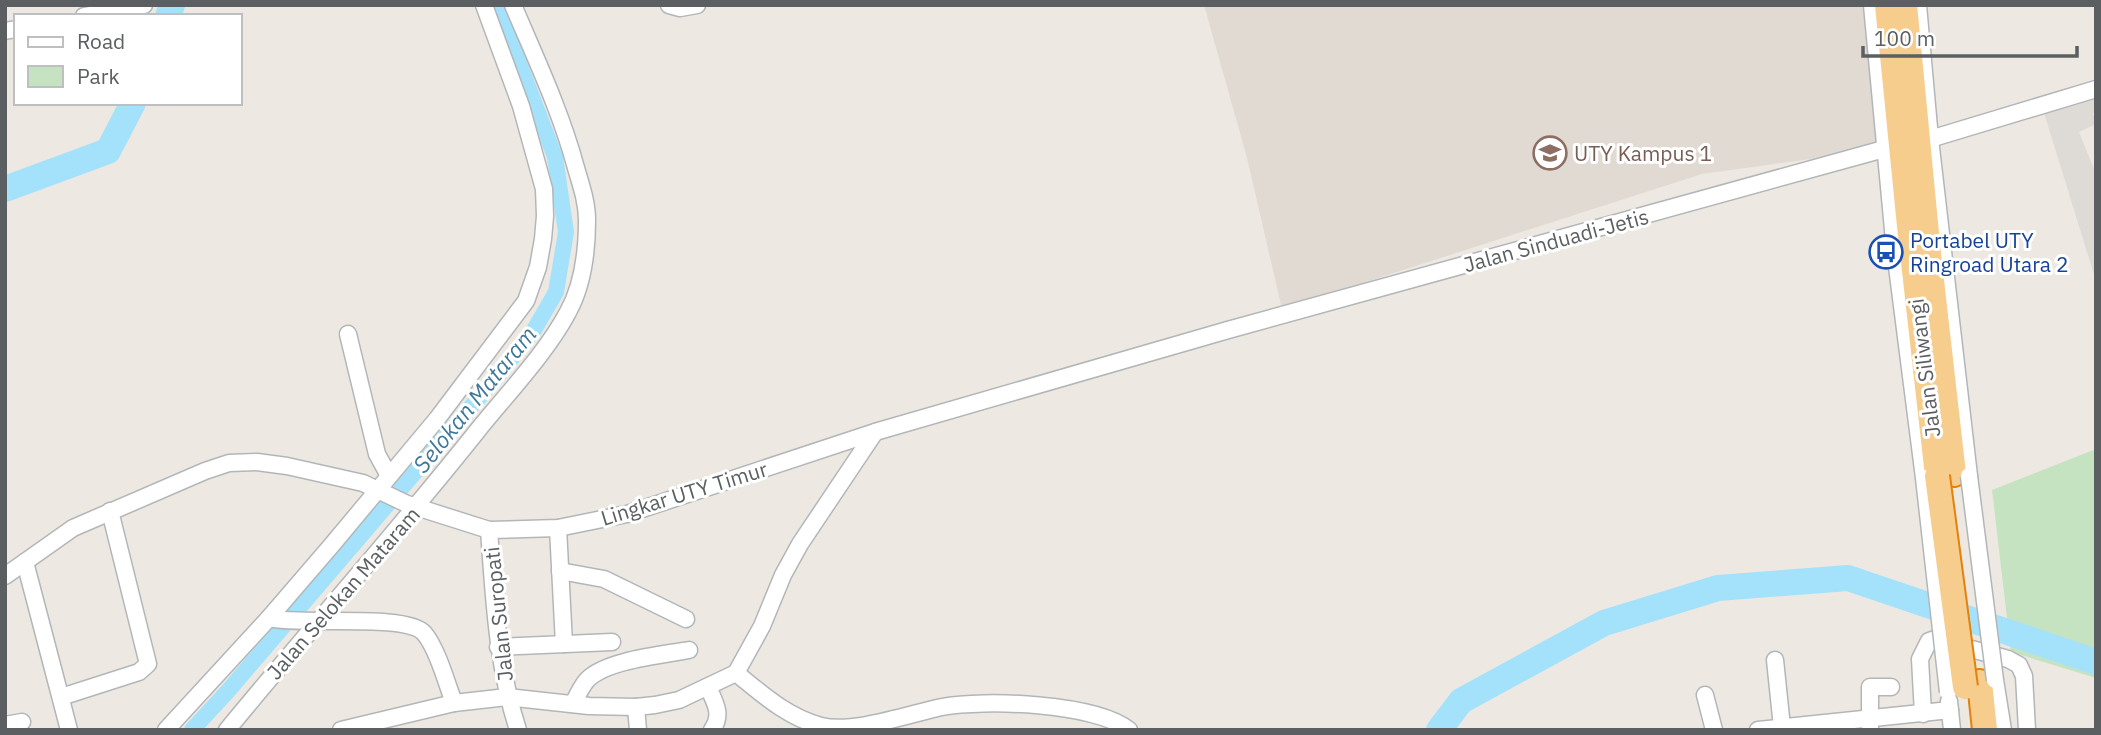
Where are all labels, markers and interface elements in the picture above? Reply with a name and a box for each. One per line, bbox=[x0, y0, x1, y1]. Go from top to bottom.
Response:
legend bbox=[14, 14, 242, 105]
scale bar bbox=[1863, 14, 2076, 58]
text: 100 m bbox=[1874, 24, 1935, 52]
text: Road bbox=[77, 27, 125, 55]
text: Park bbox=[77, 62, 120, 90]
school or university icon: UTY Kampus 1 bbox=[1531, 134, 1569, 172]
place label: UTY Kampus 1 bbox=[1574, 139, 1712, 167]
street label: Jalan Sinduadi-Jetis bbox=[1460, 202, 1652, 278]
place label: Portabel UTY Ringroad Utara 2 bbox=[1910, 226, 2069, 278]
bus stop icon: Portabel UTY Ringroad Utara 2 bbox=[1867, 233, 1905, 271]
street label: Jalan Siliwangi bbox=[1902, 297, 1946, 439]
water label: Selokan Mataram bbox=[406, 320, 542, 478]
street label: Lingkar UTY Timur bbox=[597, 454, 771, 532]
street label: Jalan Selokan Mataram bbox=[260, 501, 426, 685]
street label: Jalan Suropati bbox=[477, 545, 519, 683]

